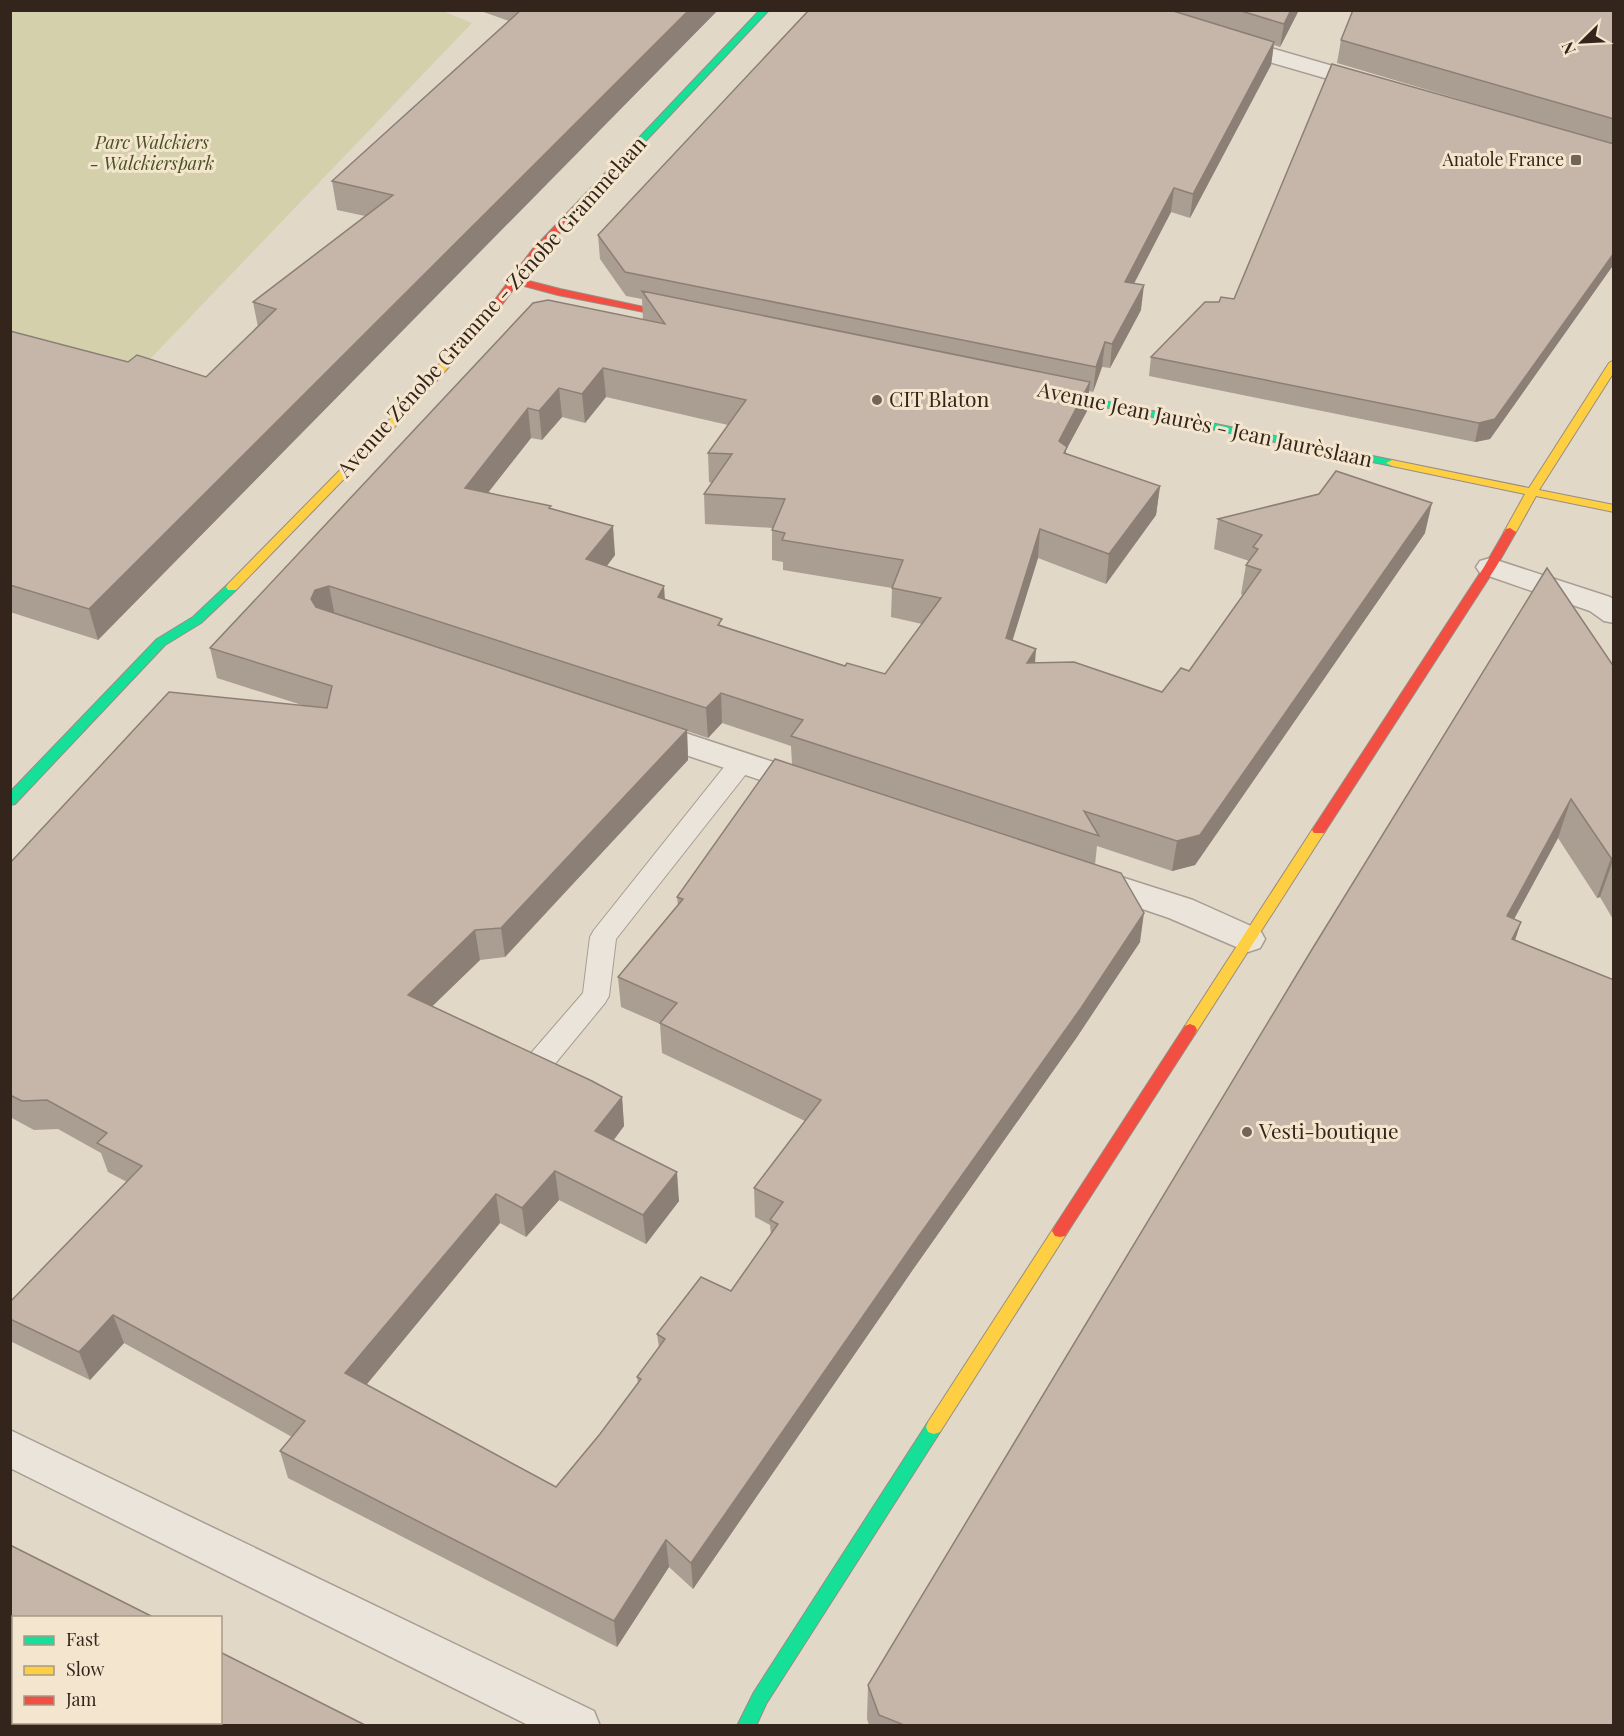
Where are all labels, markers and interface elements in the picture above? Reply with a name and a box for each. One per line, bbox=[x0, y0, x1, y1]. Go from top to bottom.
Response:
north arrow bbox=[1552, 12, 1612, 72]
text: N bbox=[1556, 38, 1580, 58]
street label: Avenue Zénobe Gramme - Zénobe Grammelaan bbox=[329, 129, 652, 483]
park label: Parc Walckiers - Walckierspark bbox=[90, 130, 214, 175]
place label: Anatole France bbox=[1442, 147, 1564, 171]
marker: Anatole France bbox=[1569, 153, 1583, 167]
street label: Avenue Jean Jaurès - Jean Jaurèslaan bbox=[1034, 374, 1376, 472]
place label: CIT Blaton bbox=[889, 384, 990, 412]
marker: CIT Blaton bbox=[870, 393, 884, 407]
place label: Vesti-boutique bbox=[1258, 1116, 1399, 1144]
marker: Vesti-boutique bbox=[1240, 1125, 1254, 1139]
legend bbox=[12, 1616, 222, 1724]
text: Fast bbox=[66, 1627, 100, 1651]
text: Slow bbox=[66, 1657, 104, 1681]
text: Jam bbox=[65, 1687, 96, 1711]

